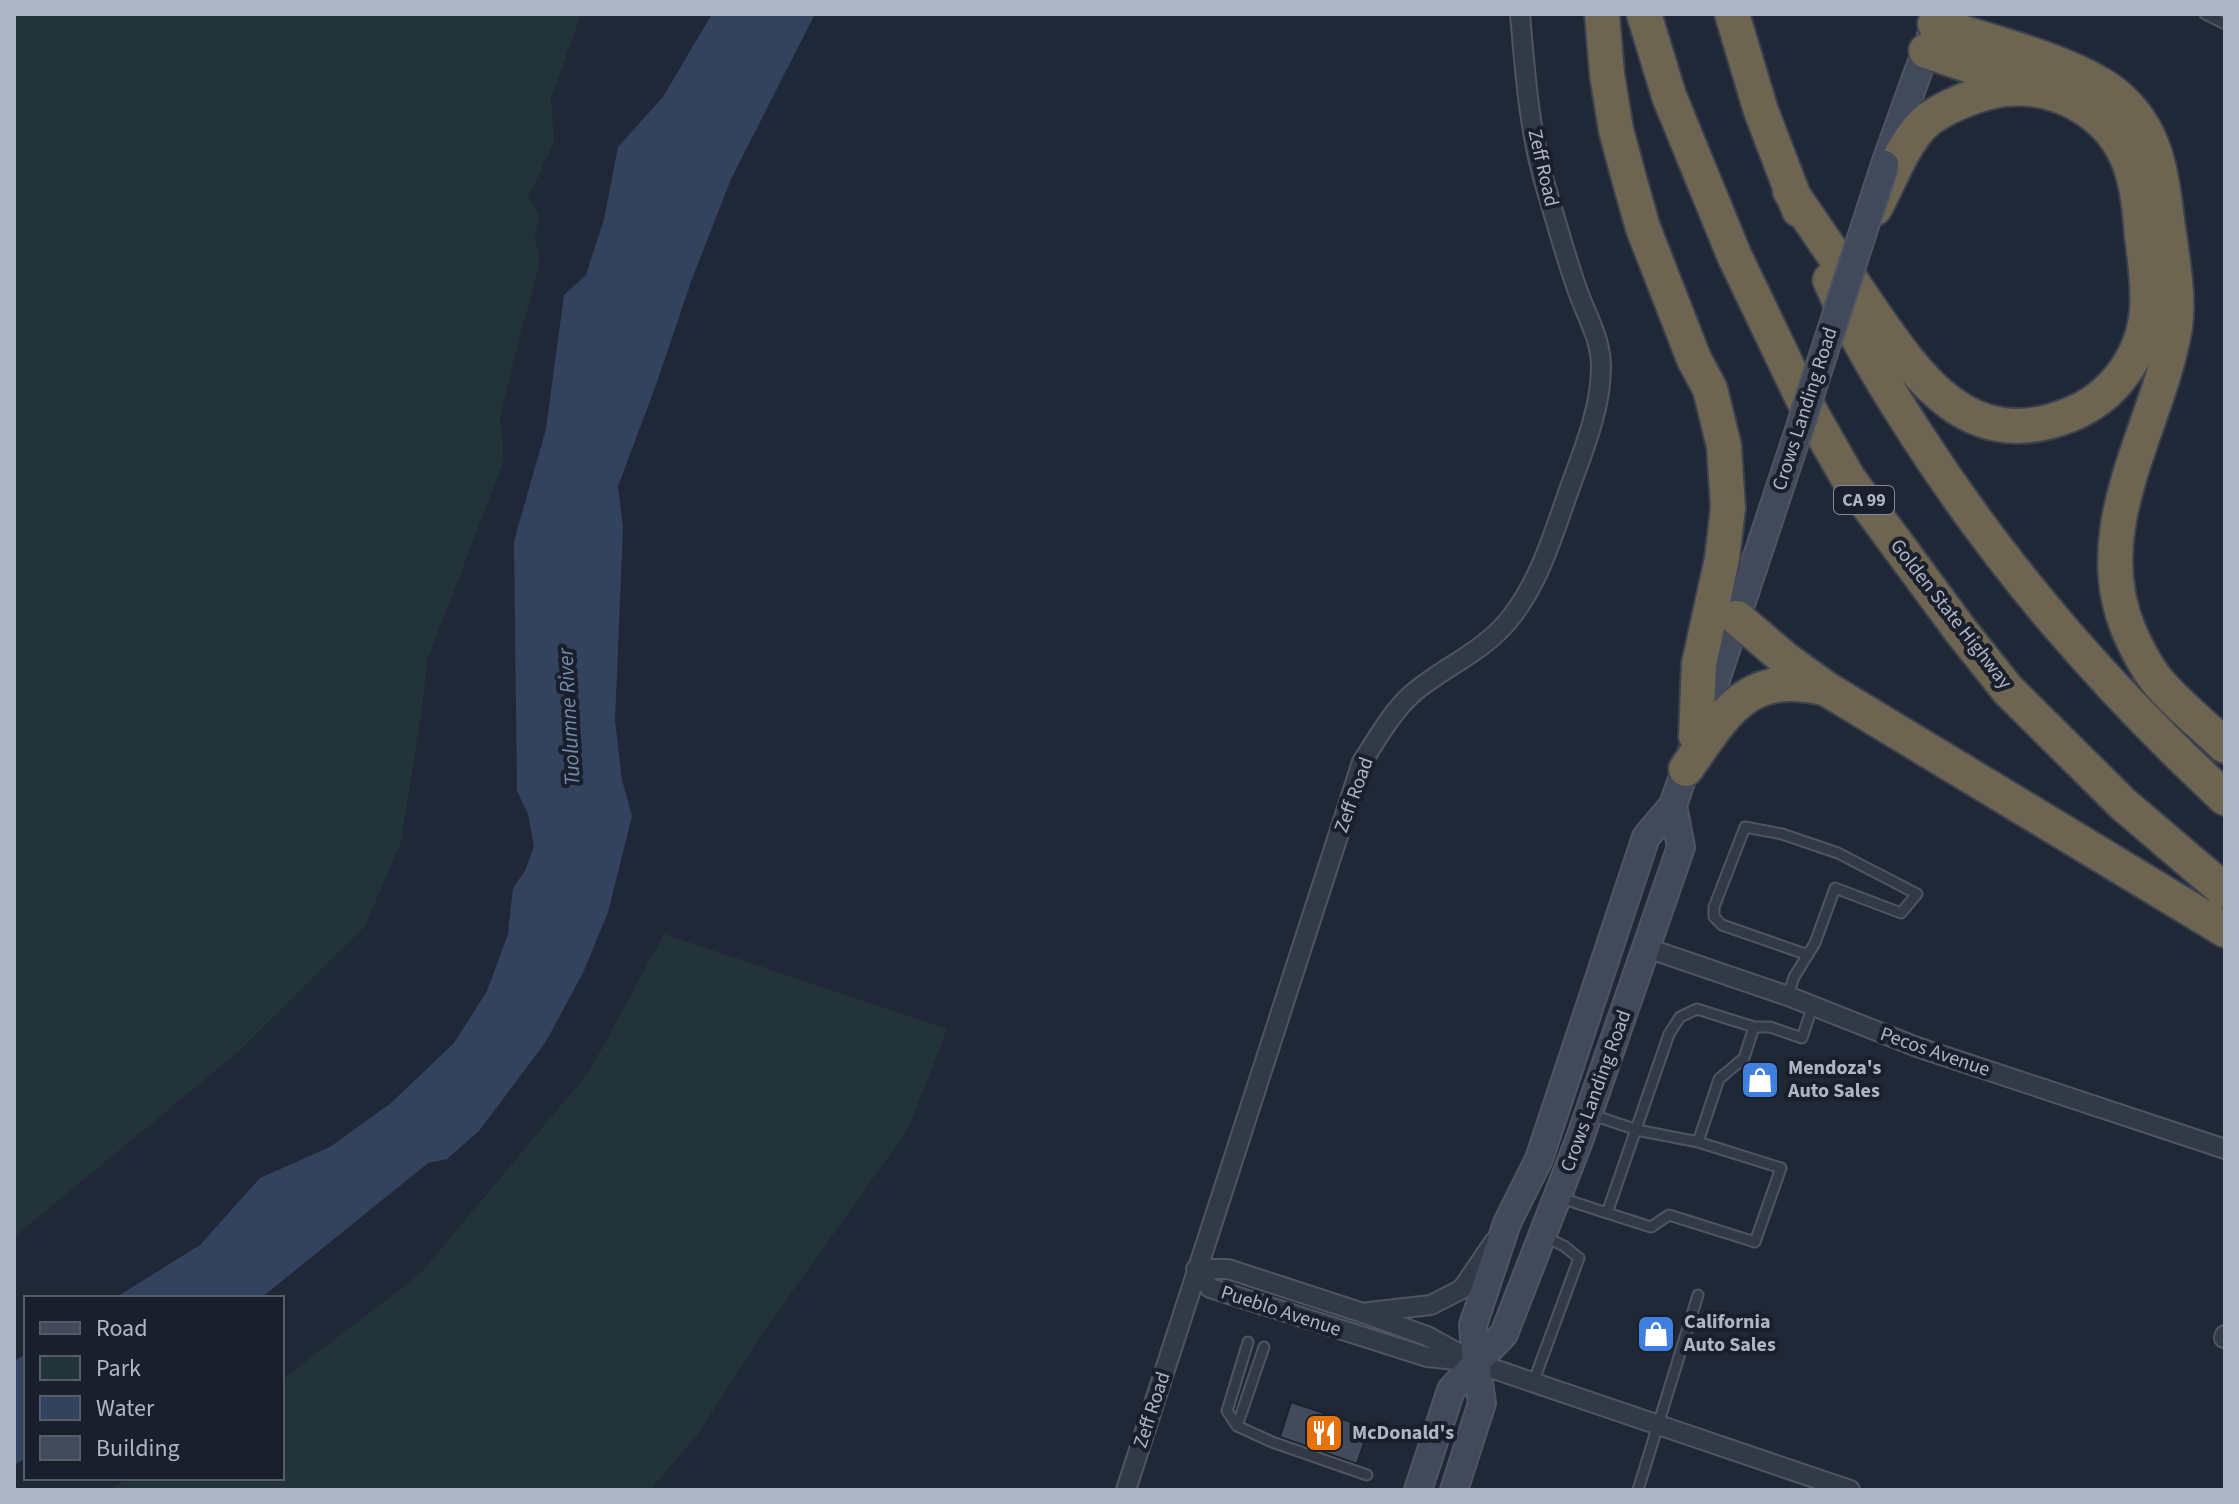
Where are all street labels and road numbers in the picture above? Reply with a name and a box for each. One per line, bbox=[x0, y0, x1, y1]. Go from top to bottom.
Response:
street label: Zeff Road bbox=[1521, 127, 1565, 209]
street label: Crows Landing Road bbox=[1765, 324, 1845, 494]
road number: CA 99 bbox=[1834, 486, 1894, 514]
street label: Golden State Highway bbox=[1883, 533, 2019, 695]
street label: Zeff Road bbox=[1327, 753, 1381, 837]
street label: Crows Landing Road bbox=[1554, 1006, 1638, 1176]
street label: Pecos Avenue bbox=[1876, 1020, 1994, 1084]
street label: Pueblo Avenue bbox=[1217, 1278, 1345, 1344]
street label: Zeff Road bbox=[1127, 1368, 1177, 1452]

